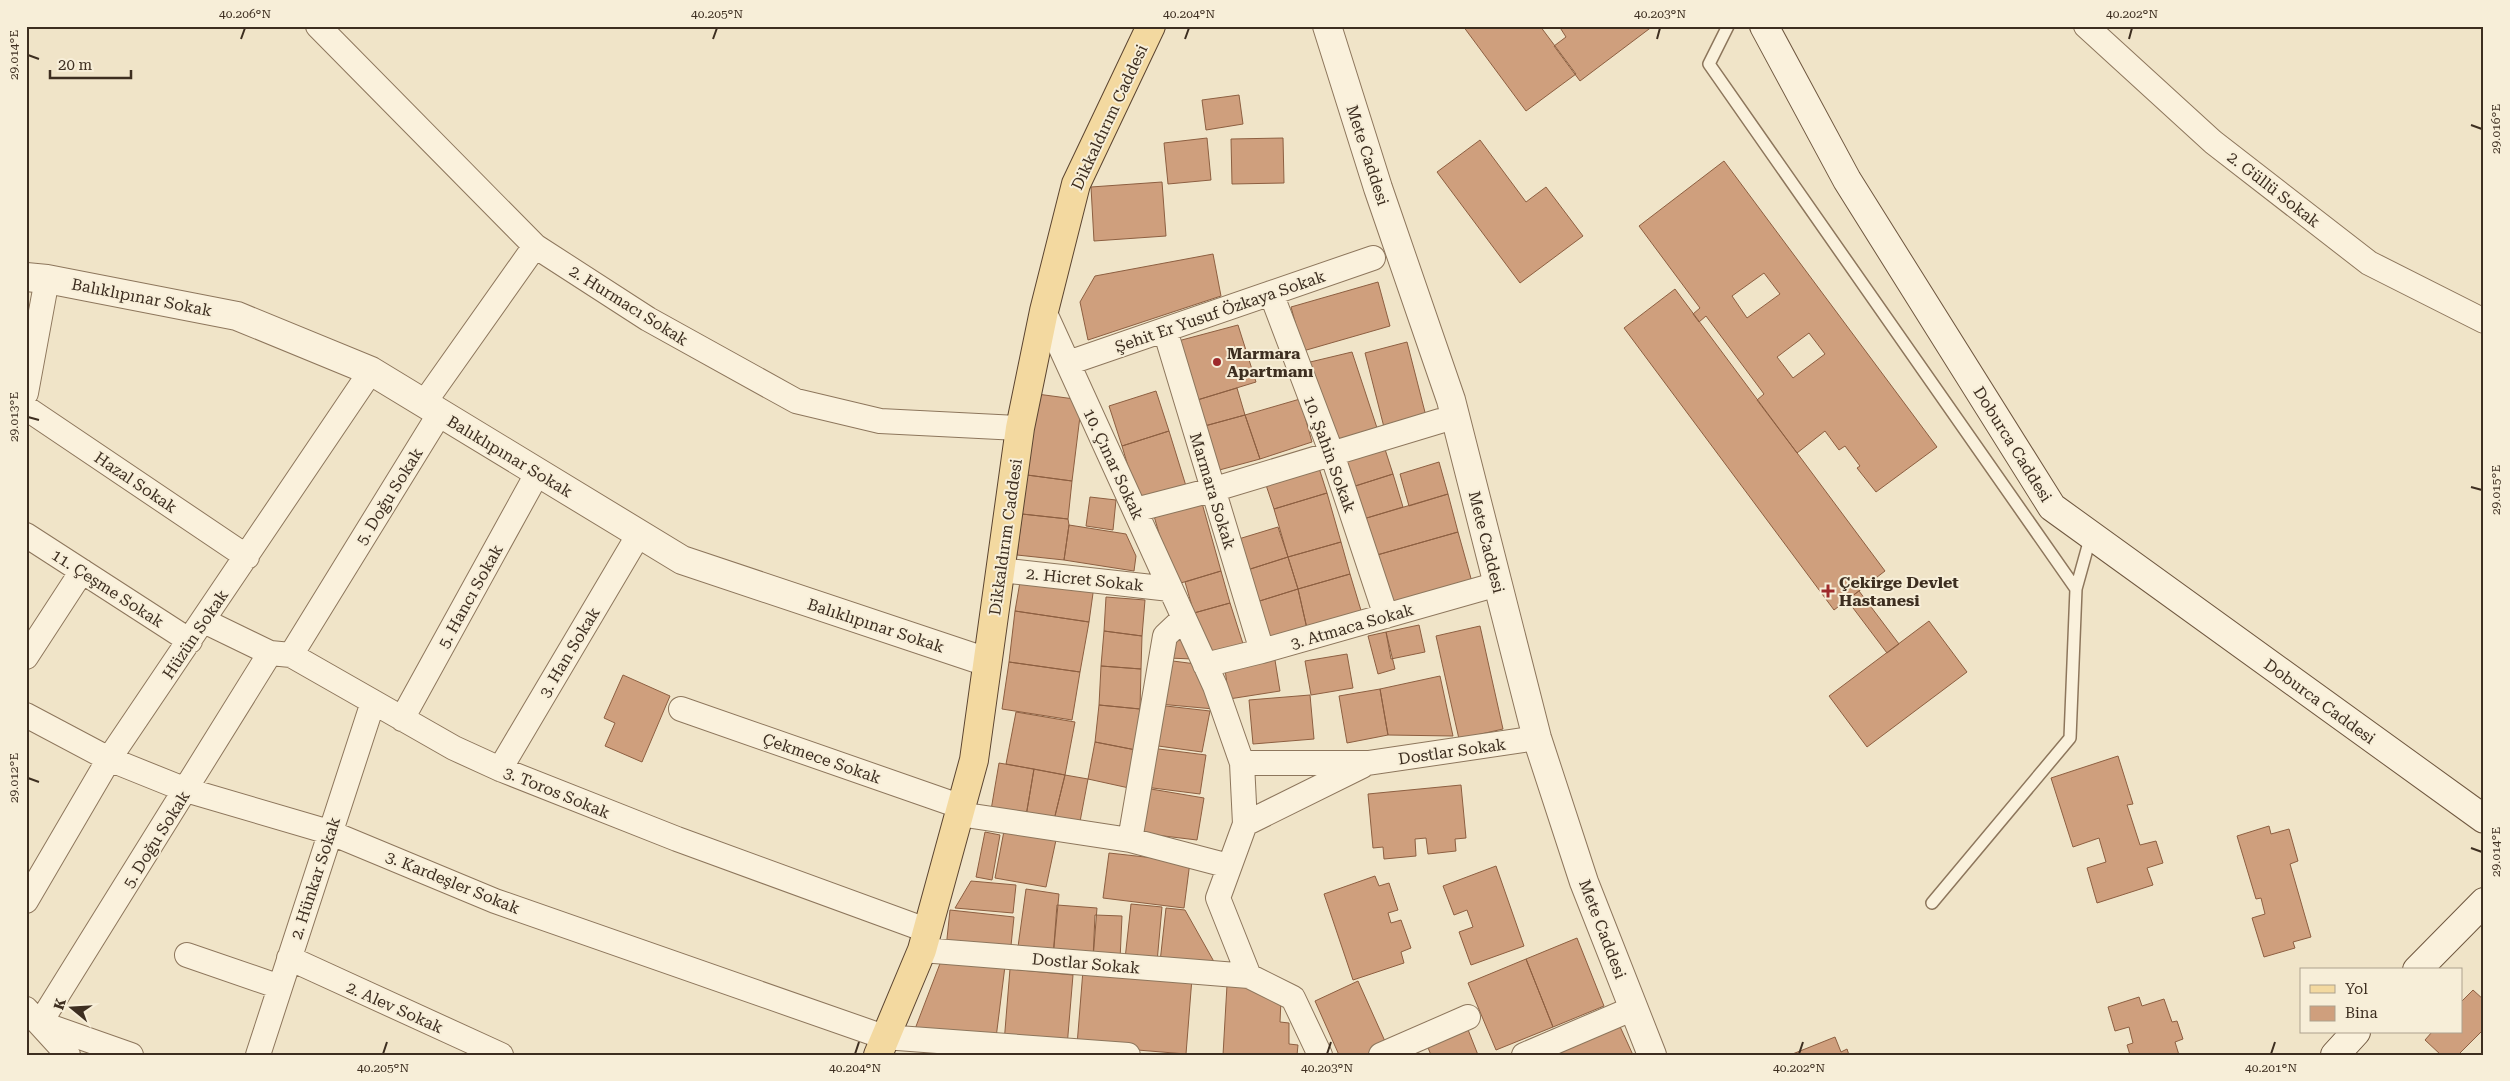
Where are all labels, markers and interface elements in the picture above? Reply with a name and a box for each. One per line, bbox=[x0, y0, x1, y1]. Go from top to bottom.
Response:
text: 40.206°N bbox=[219, 7, 271, 21]
text: 40.205°N bbox=[691, 7, 743, 21]
text: 40.204°N bbox=[1163, 7, 1215, 21]
text: 40.203°N bbox=[1634, 7, 1686, 21]
text: 40.202°N bbox=[2106, 7, 2158, 21]
text: 29.014°E bbox=[7, 30, 21, 80]
street label: Dikkaldırım Caddesi bbox=[1067, 42, 1151, 193]
scale bar bbox=[50, 48, 131, 80]
text: 20 m bbox=[58, 56, 93, 74]
street label: Mete Caddesi bbox=[1342, 103, 1393, 208]
text: 29.016°E bbox=[2489, 104, 2503, 154]
street label: 2. Güllü Sokak bbox=[2224, 147, 2324, 231]
street label: 2. Hurmacı Sokak bbox=[566, 261, 692, 350]
street label: Şehit Er Yusuf Özkaya Sokak bbox=[1112, 266, 1328, 356]
street label: Balıklıpınar Sokak bbox=[70, 275, 214, 320]
place label: Marmara Apartmanı bbox=[1227, 344, 1314, 381]
marker: Marmara Apartmanı bbox=[1211, 356, 1223, 368]
street label: Doburca Caddesi bbox=[1969, 383, 2056, 506]
text: 29.013°E bbox=[7, 392, 21, 442]
street label: 10. Şahin Sokak bbox=[1300, 393, 1359, 515]
street label: 10. Çınar Sokak bbox=[1079, 405, 1148, 523]
street label: Balıklıpınar Sokak bbox=[444, 412, 576, 501]
street label: Marmara Sokak bbox=[1186, 430, 1239, 552]
street label: 5. Doğu Sokak bbox=[352, 444, 427, 548]
street label: Hazal Sokak bbox=[91, 448, 181, 517]
street label: Dikkaldırım Caddesi bbox=[985, 457, 1026, 617]
text: 29.015°E bbox=[2489, 465, 2503, 515]
street label: Mete Caddesi bbox=[1465, 489, 1508, 595]
street label: 5. Hancı Sokak bbox=[434, 541, 507, 651]
street label: 11. Çeşme Sokak bbox=[48, 545, 167, 632]
street label: 2. Hicret Sokak bbox=[1025, 564, 1145, 595]
place label: Çekirge Devlet Hastanesi bbox=[1839, 573, 1959, 610]
marker: Çekirge Devlet Hastanesi bbox=[1821, 584, 1835, 598]
street label: Hüzün Sokak bbox=[159, 586, 232, 683]
street label: Balıklıpınar Sokak bbox=[805, 594, 947, 657]
street label: 3. Atmaca Sokak bbox=[1288, 600, 1416, 653]
street label: 3. Han Sokak bbox=[535, 604, 604, 701]
street label: Doburca Caddesi bbox=[2260, 655, 2379, 748]
street label: Çekmece Sokak bbox=[760, 729, 884, 788]
street label: Dostlar Sokak bbox=[1397, 735, 1507, 768]
text: 29.012°E bbox=[7, 753, 21, 803]
street label: 3. Toros Sokak bbox=[501, 763, 613, 822]
street label: 5. Doğu Sokak bbox=[119, 787, 194, 891]
street label: 2. Hünkar Sokak bbox=[287, 814, 344, 942]
text: 29.014°E bbox=[2489, 827, 2503, 877]
street label: 3. Kardeşler Sokak bbox=[383, 847, 523, 918]
street label: Mete Caddesi bbox=[1575, 877, 1630, 981]
street label: Dostlar Sokak bbox=[1031, 949, 1141, 978]
legend bbox=[2300, 968, 2462, 1034]
street label: 2. Alev Sokak bbox=[343, 978, 446, 1037]
text: Yol bbox=[2345, 980, 2368, 998]
north arrow bbox=[48, 984, 98, 1034]
text: K bbox=[50, 996, 69, 1012]
text: Bina bbox=[2345, 1004, 2378, 1022]
text: 40.205°N bbox=[357, 1061, 409, 1075]
text: 40.204°N bbox=[829, 1061, 881, 1075]
text: 40.203°N bbox=[1301, 1061, 1353, 1075]
text: 40.202°N bbox=[1773, 1061, 1825, 1075]
text: 40.201°N bbox=[2245, 1061, 2297, 1075]

